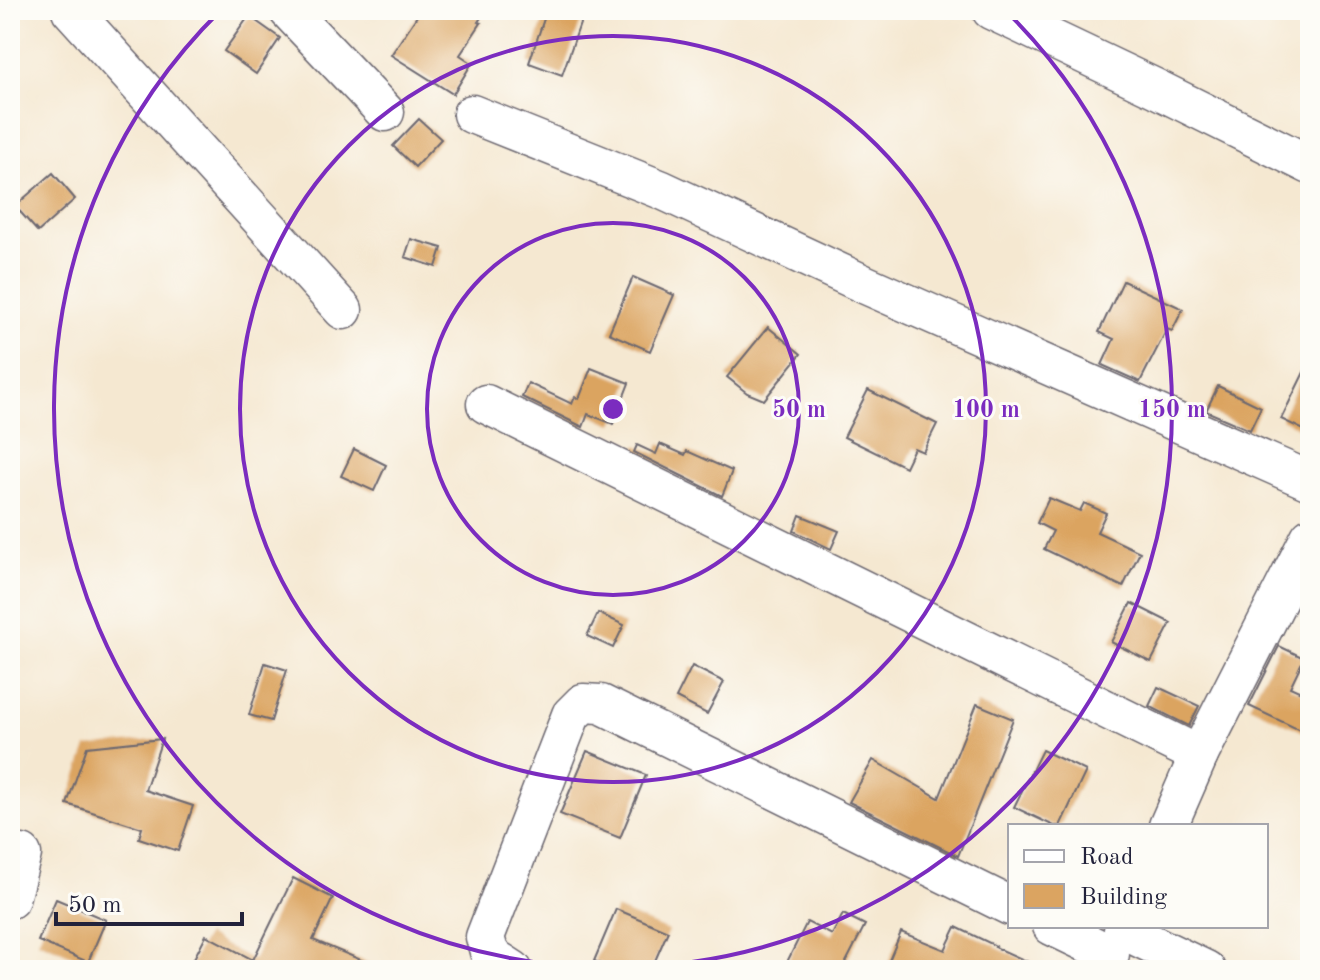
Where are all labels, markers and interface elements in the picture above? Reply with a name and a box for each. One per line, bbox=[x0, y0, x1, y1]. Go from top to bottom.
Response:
centre of rings bbox=[599, 395, 627, 423]
text: 50 m bbox=[772, 398, 826, 423]
text: 150 m bbox=[1138, 398, 1206, 423]
text: 100 m bbox=[952, 399, 1020, 423]
legend bbox=[1008, 824, 1268, 928]
text: Road bbox=[1080, 846, 1133, 870]
scale bar bbox=[56, 876, 242, 926]
text: Building bbox=[1080, 886, 1167, 910]
text: 50 m bbox=[68, 894, 122, 918]

